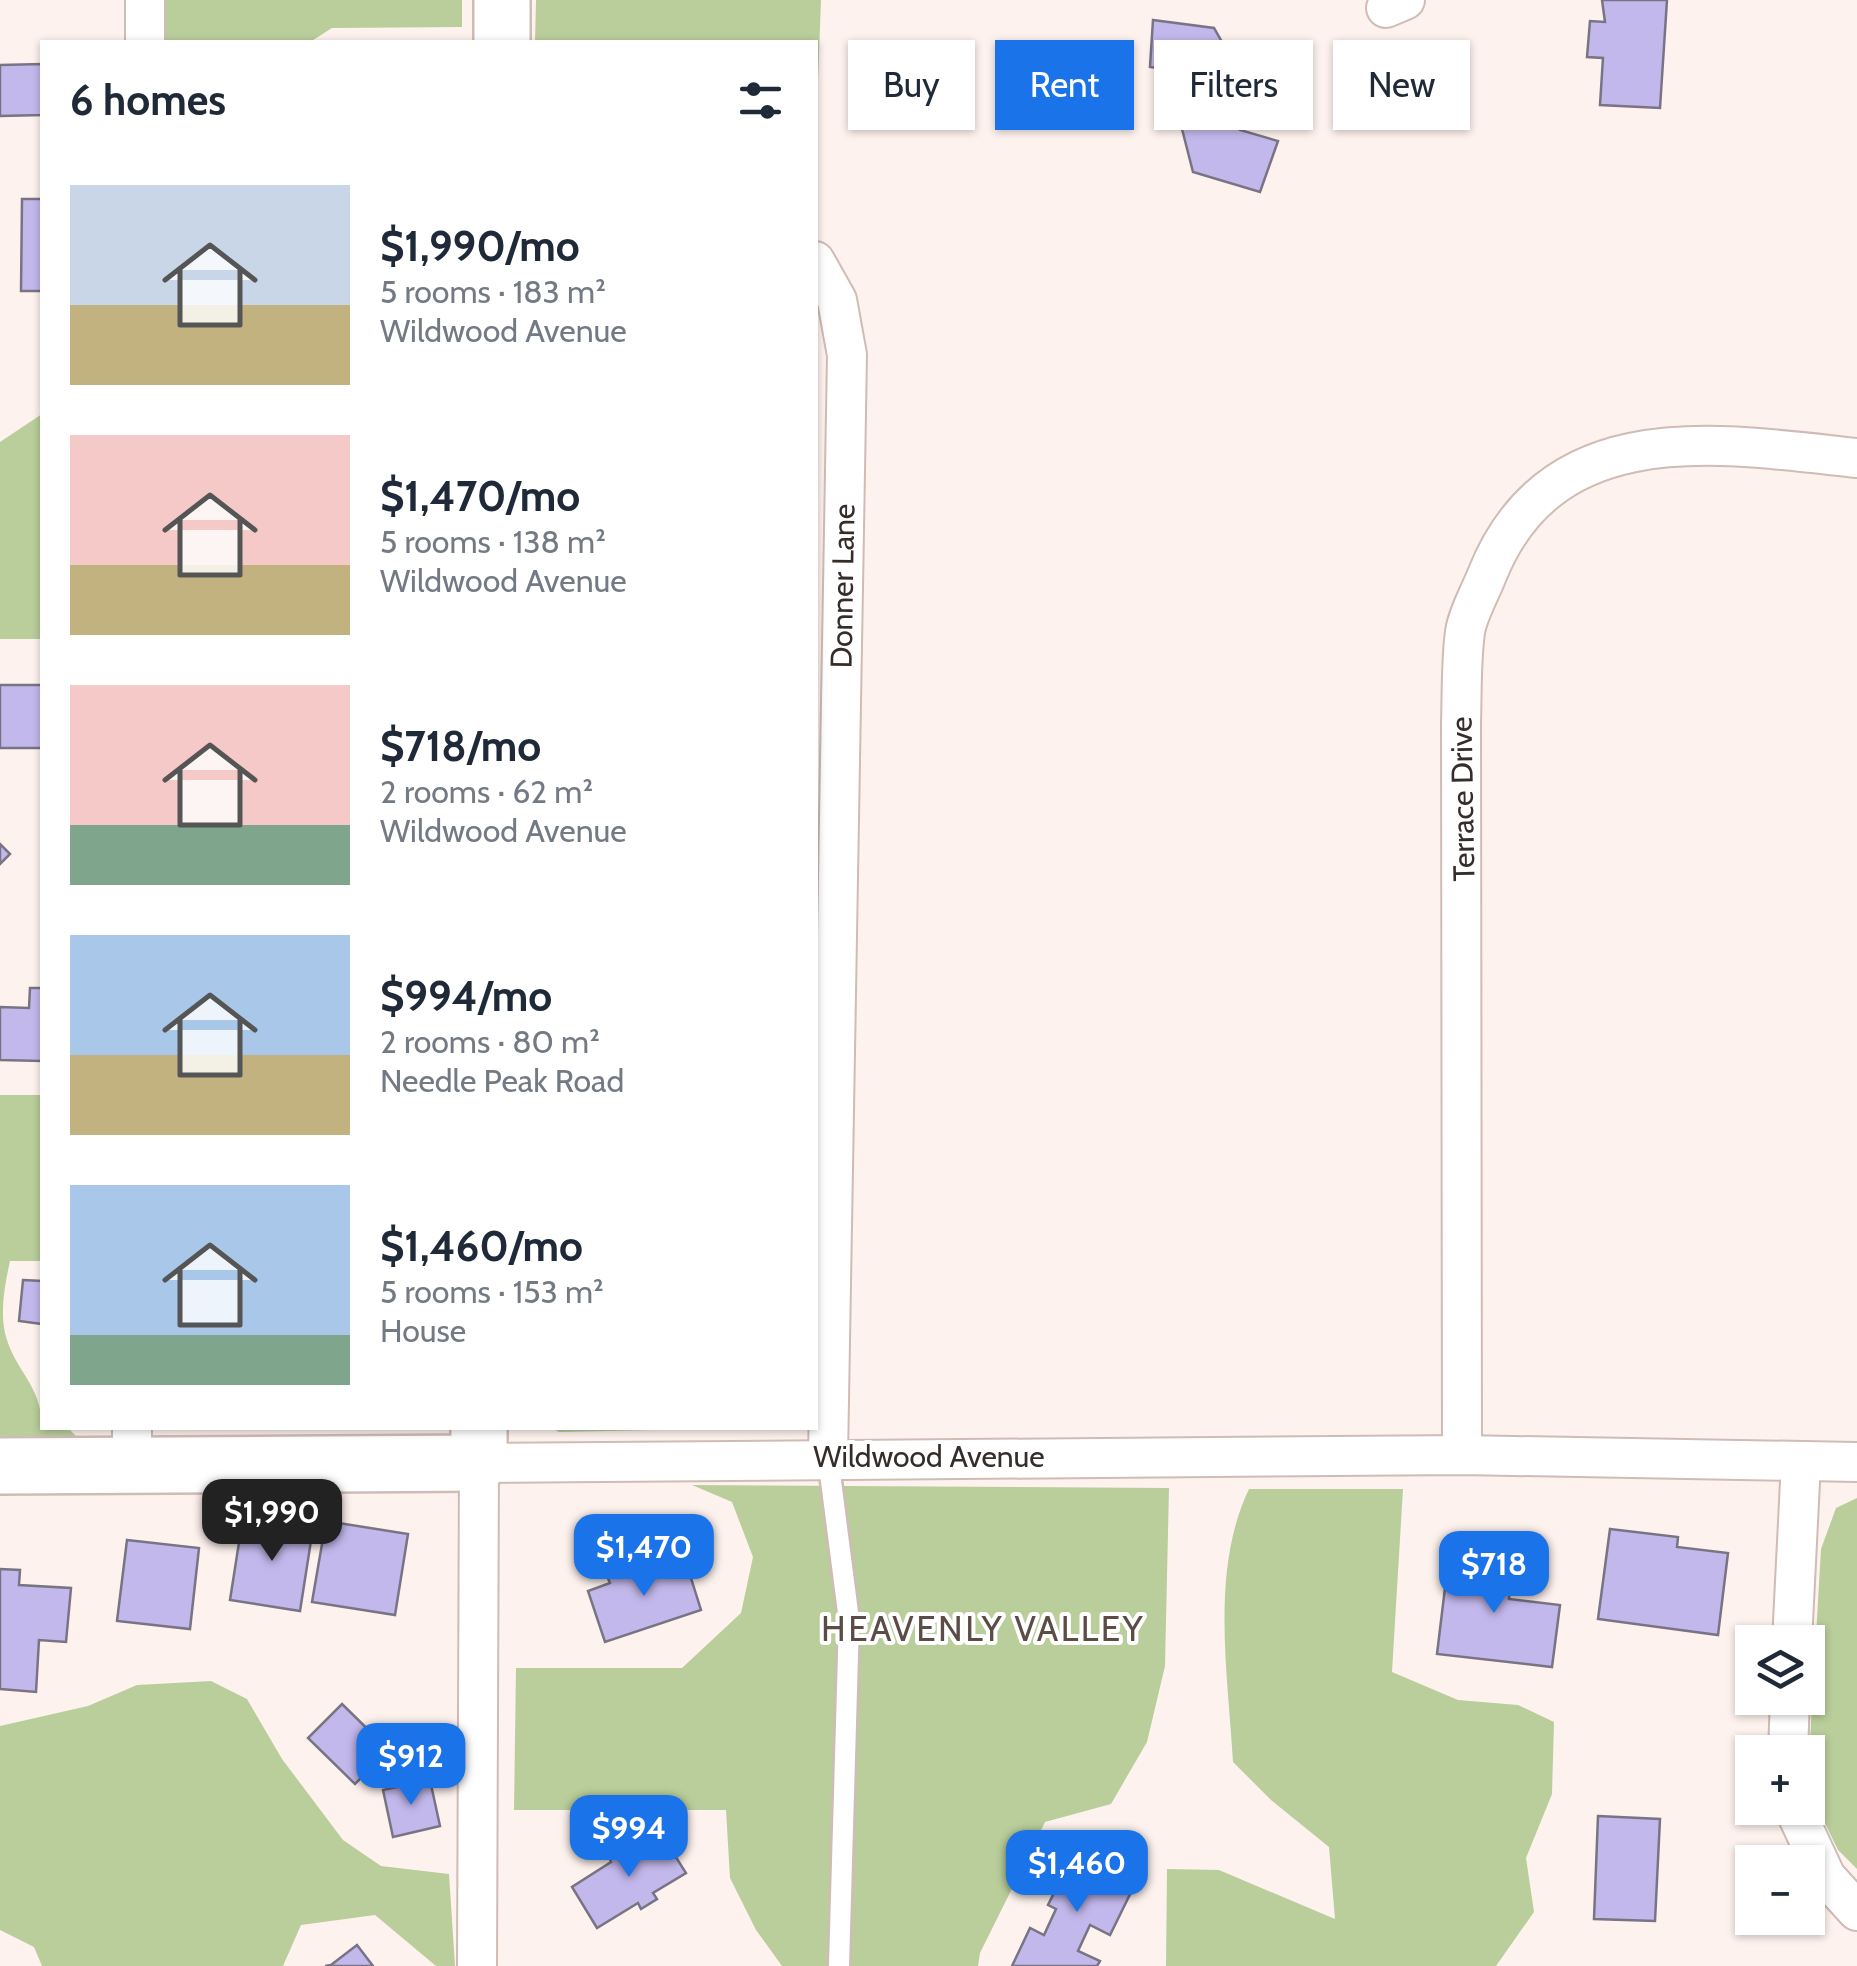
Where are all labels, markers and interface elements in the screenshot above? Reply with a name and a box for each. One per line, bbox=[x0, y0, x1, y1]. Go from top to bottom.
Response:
chip: Buy bbox=[848, 40, 975, 130]
chip: Rent bbox=[995, 40, 1134, 130]
chip: Filters bbox=[1154, 40, 1313, 130]
chip: New bbox=[1333, 40, 1470, 130]
icon: filters bbox=[733, 73, 788, 128]
text: 6 homes bbox=[70, 74, 226, 126]
text: $1,990/mo bbox=[380, 220, 580, 272]
icon: home bbox=[150, 225, 270, 345]
text: 5 rooms · 183 m² bbox=[380, 272, 606, 311]
text: Wildwood Avenue bbox=[380, 311, 627, 350]
text: $1,470/mo bbox=[380, 470, 580, 522]
icon: home bbox=[150, 475, 270, 595]
street label: Donner Lane bbox=[823, 503, 862, 669]
text: 5 rooms · 138 m² bbox=[380, 522, 606, 561]
text: Wildwood Avenue bbox=[380, 561, 627, 600]
street label: Terrace Drive bbox=[1443, 716, 1482, 882]
text: $718/mo bbox=[380, 720, 541, 772]
icon: home bbox=[150, 725, 270, 845]
text: 2 rooms · 62 m² bbox=[380, 772, 593, 811]
text: Wildwood Avenue bbox=[380, 811, 627, 850]
text: $994/mo bbox=[380, 970, 552, 1022]
icon: home bbox=[150, 975, 270, 1095]
text: 2 rooms · 80 m² bbox=[380, 1022, 600, 1061]
text: Needle Peak Road bbox=[380, 1061, 624, 1100]
text: $1,460/mo bbox=[380, 1220, 583, 1272]
icon: home bbox=[150, 1225, 270, 1345]
text: 5 rooms · 153 m² bbox=[380, 1272, 604, 1311]
text: House bbox=[380, 1311, 466, 1350]
street label: Wildwood Avenue bbox=[813, 1438, 1045, 1475]
pin: $1,990 bbox=[191, 1479, 353, 1564]
text: $1,990 bbox=[224, 1492, 320, 1531]
pin: $1,470 bbox=[563, 1514, 725, 1599]
text: $1,470 bbox=[596, 1527, 692, 1566]
pin: $718 bbox=[1435, 1531, 1553, 1616]
text: $718 bbox=[1461, 1544, 1527, 1583]
district label: HEAVENLY VALLEY bbox=[821, 1607, 1145, 1650]
map controls bbox=[1735, 1625, 1825, 1935]
button: layers bbox=[1735, 1625, 1825, 1715]
pin: $912 bbox=[352, 1723, 470, 1808]
button: + bbox=[1735, 1735, 1825, 1825]
text: $912 bbox=[378, 1736, 444, 1775]
pin: $994 bbox=[570, 1795, 688, 1880]
text: $994 bbox=[592, 1808, 666, 1847]
pin: $1,460 bbox=[996, 1830, 1158, 1915]
text: $1,460 bbox=[1028, 1843, 1126, 1882]
button: − bbox=[1735, 1845, 1825, 1935]

